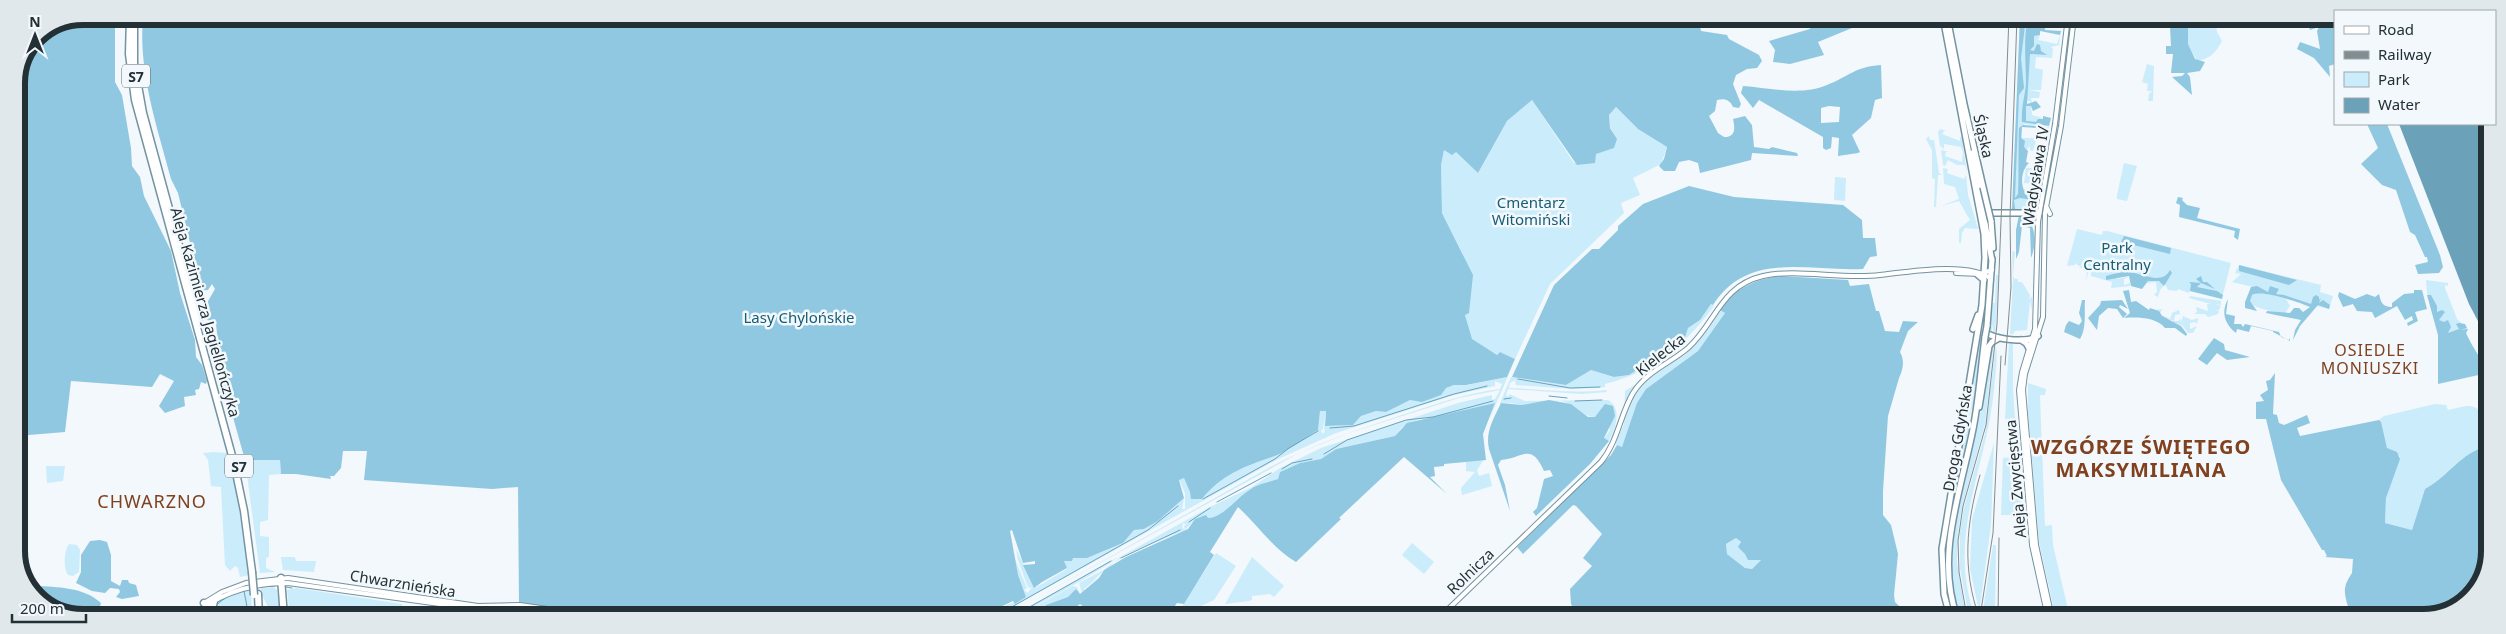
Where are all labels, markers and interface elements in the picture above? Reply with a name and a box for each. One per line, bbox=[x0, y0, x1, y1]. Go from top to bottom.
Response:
north arrow bbox=[10, 10, 60, 60]
legend bbox=[2334, 10, 2496, 125]
text: N bbox=[29, 12, 41, 31]
text: Road bbox=[2378, 19, 2414, 39]
text: Railway bbox=[2378, 44, 2432, 64]
road number: S7 bbox=[122, 64, 150, 88]
text: Park bbox=[2378, 69, 2410, 89]
text: Water bbox=[2378, 94, 2420, 114]
street label: Śląska bbox=[1969, 112, 1999, 160]
street label: Władysława IV bbox=[2017, 125, 2053, 227]
park label: Cmentarz Witomiński bbox=[1492, 192, 1570, 229]
street label: Aleja Kazimierza Jagiellończyka bbox=[166, 205, 246, 419]
park label: Park Centralny bbox=[2083, 237, 2151, 274]
park label: Lasy Chylońskie bbox=[743, 307, 855, 327]
street label: Kielecka bbox=[1631, 328, 1689, 380]
district label: OSIEDLE MONIUSZKI bbox=[2321, 339, 2419, 379]
street label: Droga Gdyńska bbox=[1938, 383, 1976, 493]
street label: Aleja Zwycięstwa bbox=[2000, 419, 2030, 539]
district label: WZGÓRZE ŚWIĘTEGO MAKSYMILIANA bbox=[2031, 433, 2251, 483]
road number: S7 bbox=[225, 454, 253, 478]
district label: CHWARZNO bbox=[97, 489, 207, 513]
street label: Rolnicza bbox=[1442, 544, 1498, 598]
street label: Chwarznieńska bbox=[349, 565, 457, 601]
scale bar bbox=[12, 592, 86, 624]
text: 200 m bbox=[20, 598, 64, 618]

